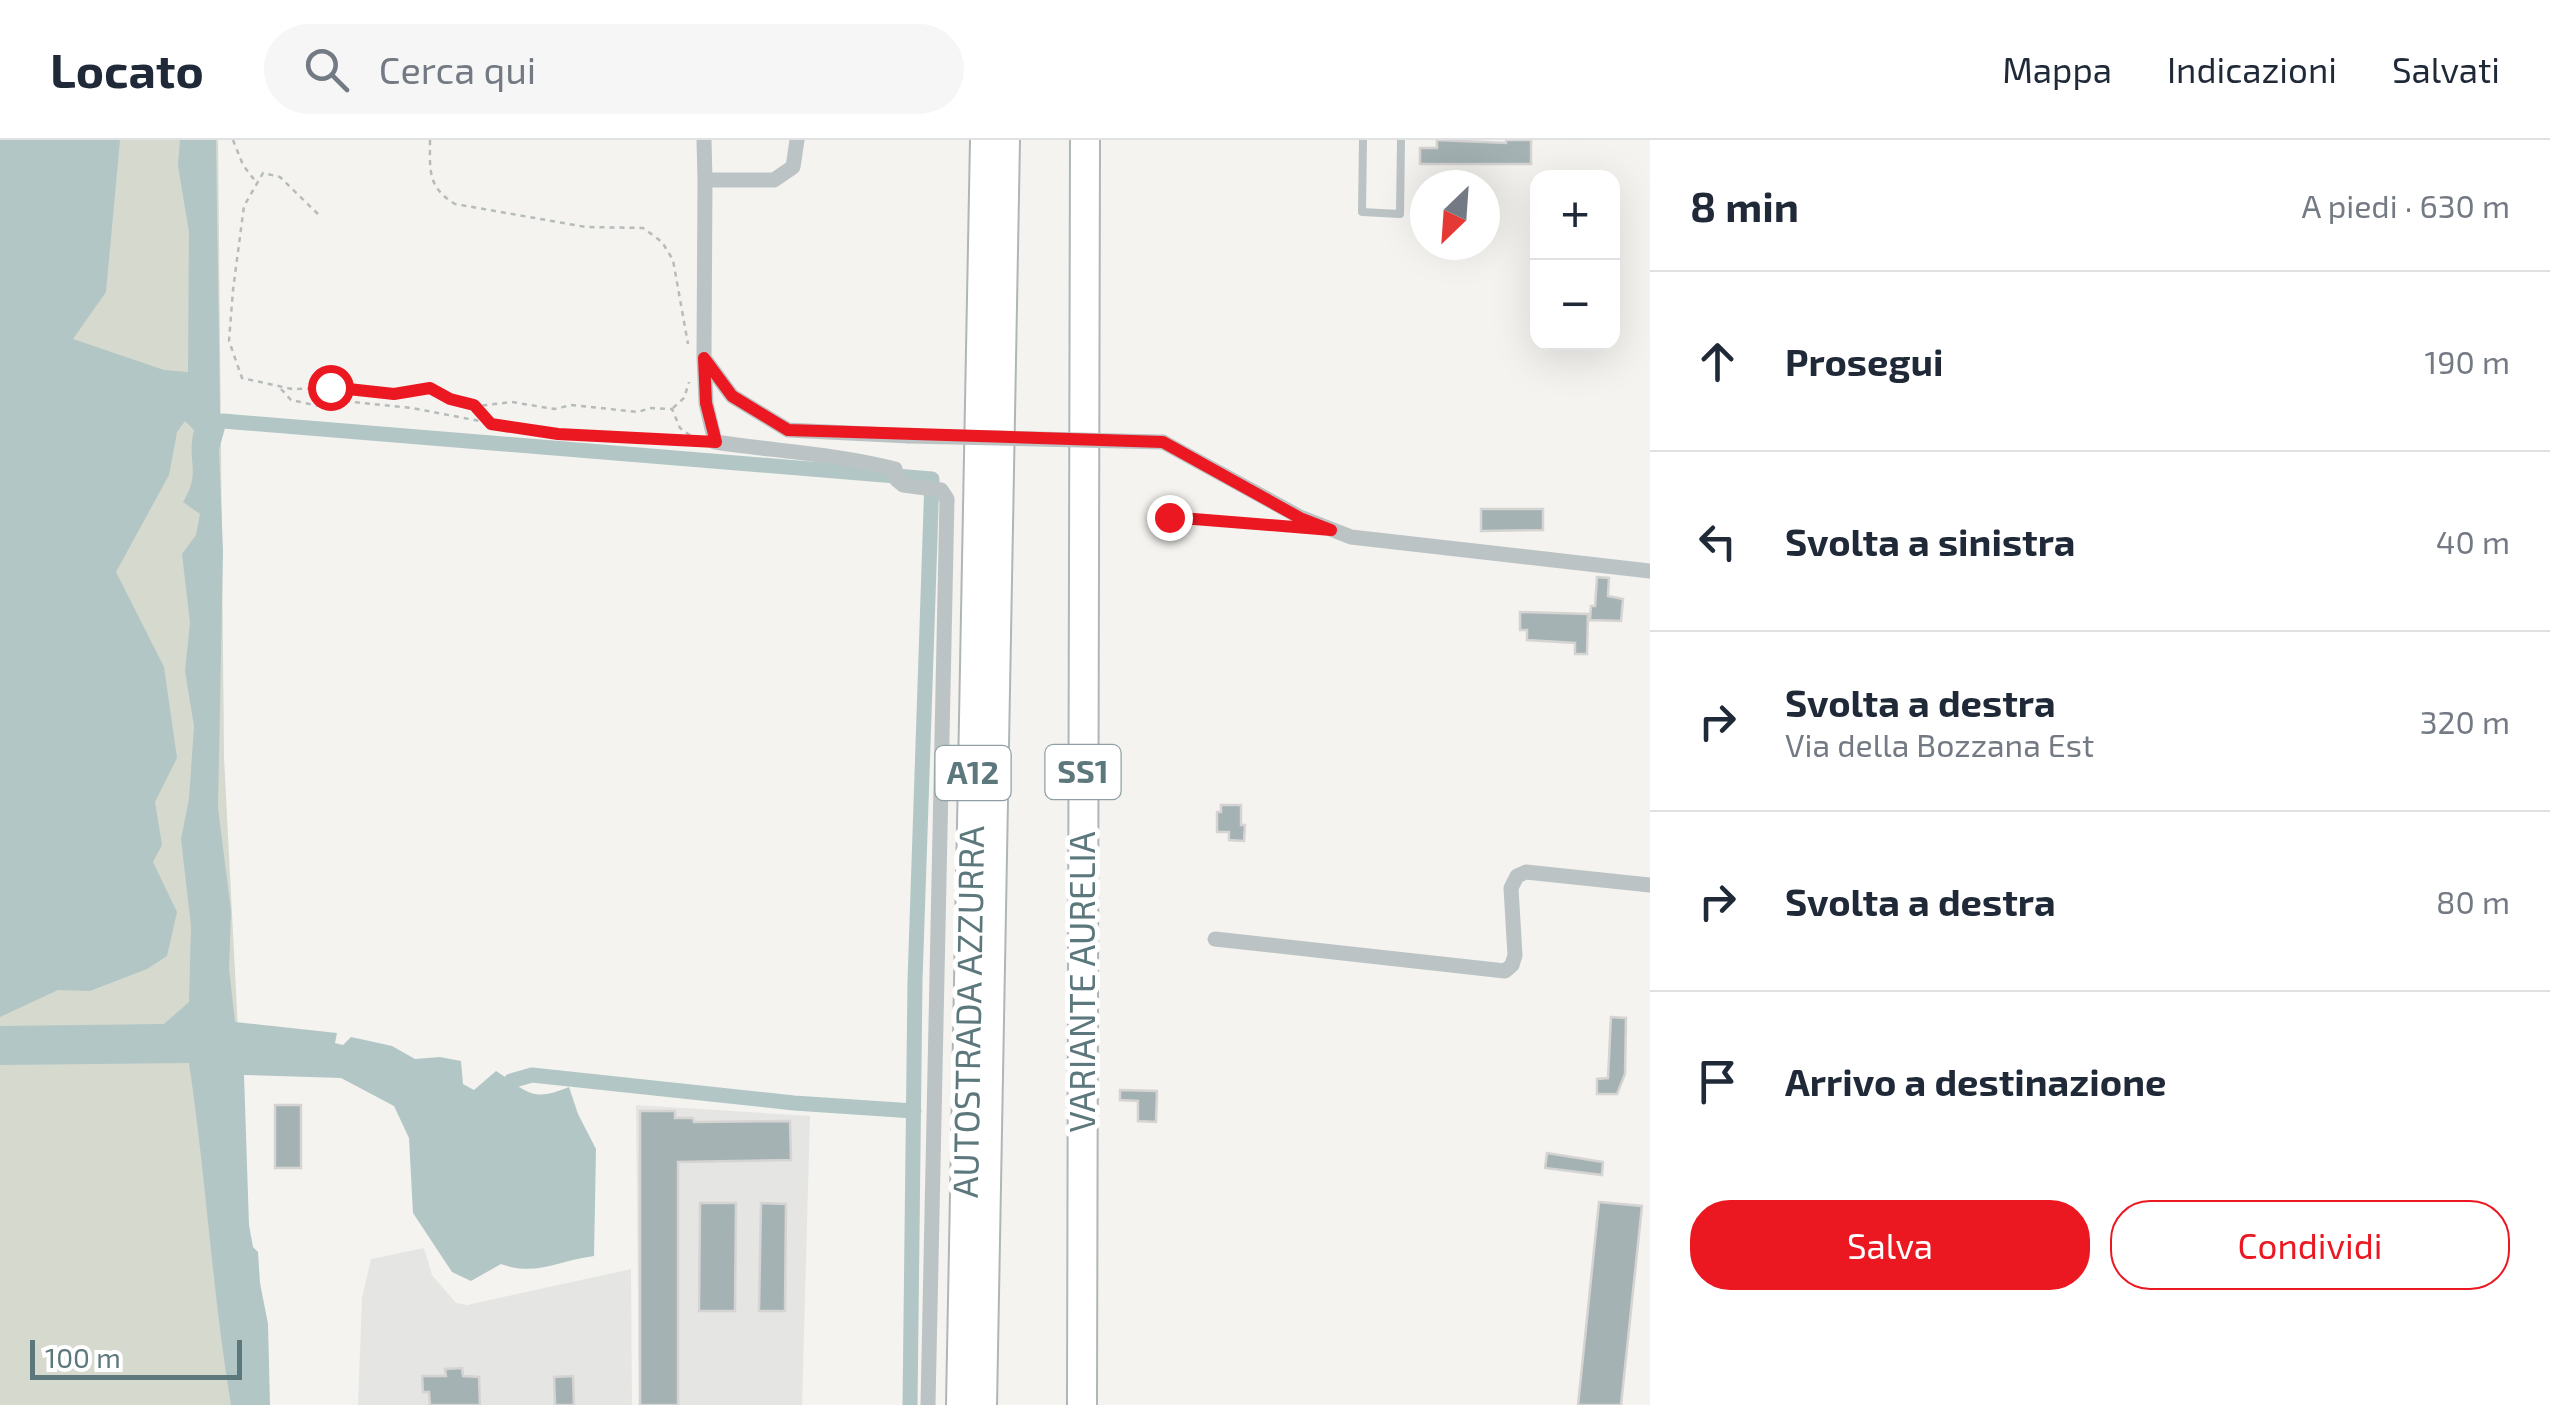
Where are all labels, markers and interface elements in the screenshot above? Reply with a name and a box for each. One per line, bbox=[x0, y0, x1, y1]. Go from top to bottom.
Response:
search box bbox=[264, 24, 964, 114]
text: Locato bbox=[50, 40, 204, 98]
icon: search bbox=[299, 42, 354, 97]
text: Cerca qui bbox=[379, 46, 536, 92]
text: Mappa bbox=[2002, 48, 2112, 90]
text: Indicazioni bbox=[2167, 48, 2337, 90]
text: Salvati bbox=[2392, 48, 2500, 90]
north arrow bbox=[1410, 170, 1500, 260]
map controls bbox=[1530, 170, 1620, 350]
button: + bbox=[1530, 170, 1620, 260]
text: 8 min bbox=[1690, 180, 1799, 230]
text: A piedi · 630 m bbox=[2301, 186, 2510, 224]
button: − bbox=[1530, 260, 1620, 350]
icon: ahead bbox=[1690, 334, 1745, 389]
text: Prosegui bbox=[1785, 338, 1944, 384]
text: 190 m bbox=[2424, 342, 2510, 380]
route start bbox=[308, 365, 354, 411]
route end bbox=[1147, 495, 1193, 541]
icon: left bbox=[1690, 514, 1745, 569]
text: Svolta a sinistra bbox=[1785, 518, 2075, 564]
text: 40 m bbox=[2436, 522, 2510, 560]
text: Svolta a destra bbox=[1785, 679, 2056, 725]
icon: right bbox=[1690, 694, 1745, 749]
text: 320 m bbox=[2420, 702, 2510, 740]
text: Via della Bozzana Est bbox=[1785, 725, 2094, 763]
road number: SS1 bbox=[1046, 745, 1120, 799]
road number: A12 bbox=[936, 746, 1010, 800]
street label: AUTOSTRADA AZZURRA bbox=[943, 825, 991, 1198]
street label: VARIANTE AURELIA bbox=[1060, 831, 1102, 1133]
icon: right bbox=[1690, 874, 1745, 929]
text: Svolta a destra bbox=[1785, 878, 2056, 924]
text: 80 m bbox=[2436, 882, 2510, 920]
icon: arrive bbox=[1690, 1054, 1745, 1109]
text: Arrivo a destinazione bbox=[1785, 1058, 2166, 1104]
button: Salva bbox=[1690, 1200, 2090, 1290]
button: Condividi bbox=[2110, 1200, 2510, 1290]
scale bar bbox=[30, 1335, 242, 1380]
text: 100 m bbox=[45, 1340, 121, 1374]

